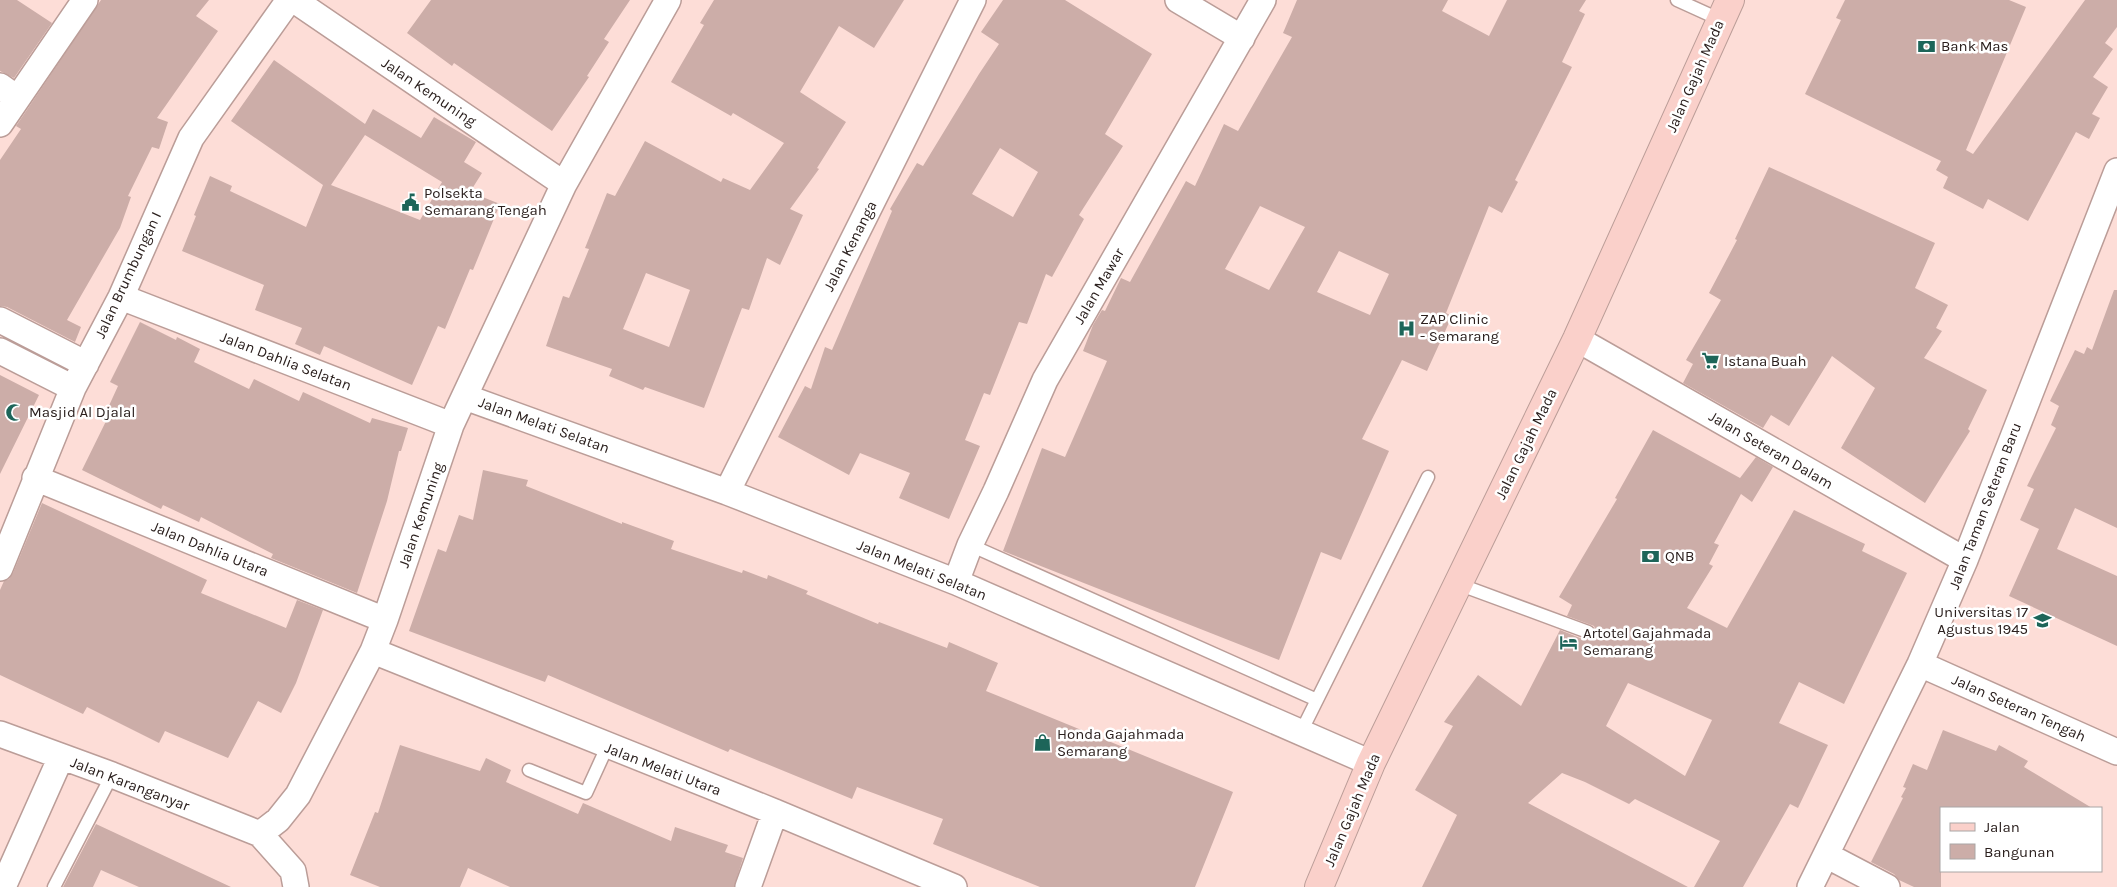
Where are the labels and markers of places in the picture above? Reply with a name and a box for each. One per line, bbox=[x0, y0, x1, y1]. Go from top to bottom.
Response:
bank icon: Bank Mas bbox=[1917, 36, 1937, 56]
place label: Bank Mas bbox=[1941, 37, 2009, 55]
place label: Polsekta Semarang Tengah bbox=[424, 184, 547, 219]
public building icon: Polsekta Semarang Tengah bbox=[400, 192, 420, 212]
place label: ZAP Clinic - Semarang bbox=[1420, 310, 1500, 345]
hospital icon: ZAP Clinic - Semarang bbox=[1396, 318, 1416, 338]
supermarket icon: Istana Buah bbox=[1700, 351, 1720, 371]
place label: Istana Buah bbox=[1724, 352, 1807, 370]
mosque icon: Masjid Al Djalal bbox=[5, 402, 25, 422]
place label: Masjid Al Djalal bbox=[29, 403, 135, 421]
bank icon: QNB bbox=[1641, 546, 1661, 566]
place label: QNB bbox=[1665, 547, 1694, 565]
place label: Universitas 17 Agustus 1945 bbox=[1934, 603, 2028, 638]
school or university icon: Universitas 17 Agustus 1945 bbox=[2032, 611, 2052, 631]
place label: Artotel Gajahmada Semarang bbox=[1583, 624, 1711, 659]
hotel icon: Artotel Gajahmada Semarang bbox=[1559, 632, 1579, 652]
place label: Honda Gajahmada Semarang bbox=[1057, 725, 1184, 760]
shop icon: Honda Gajahmada Semarang bbox=[1033, 733, 1053, 753]

